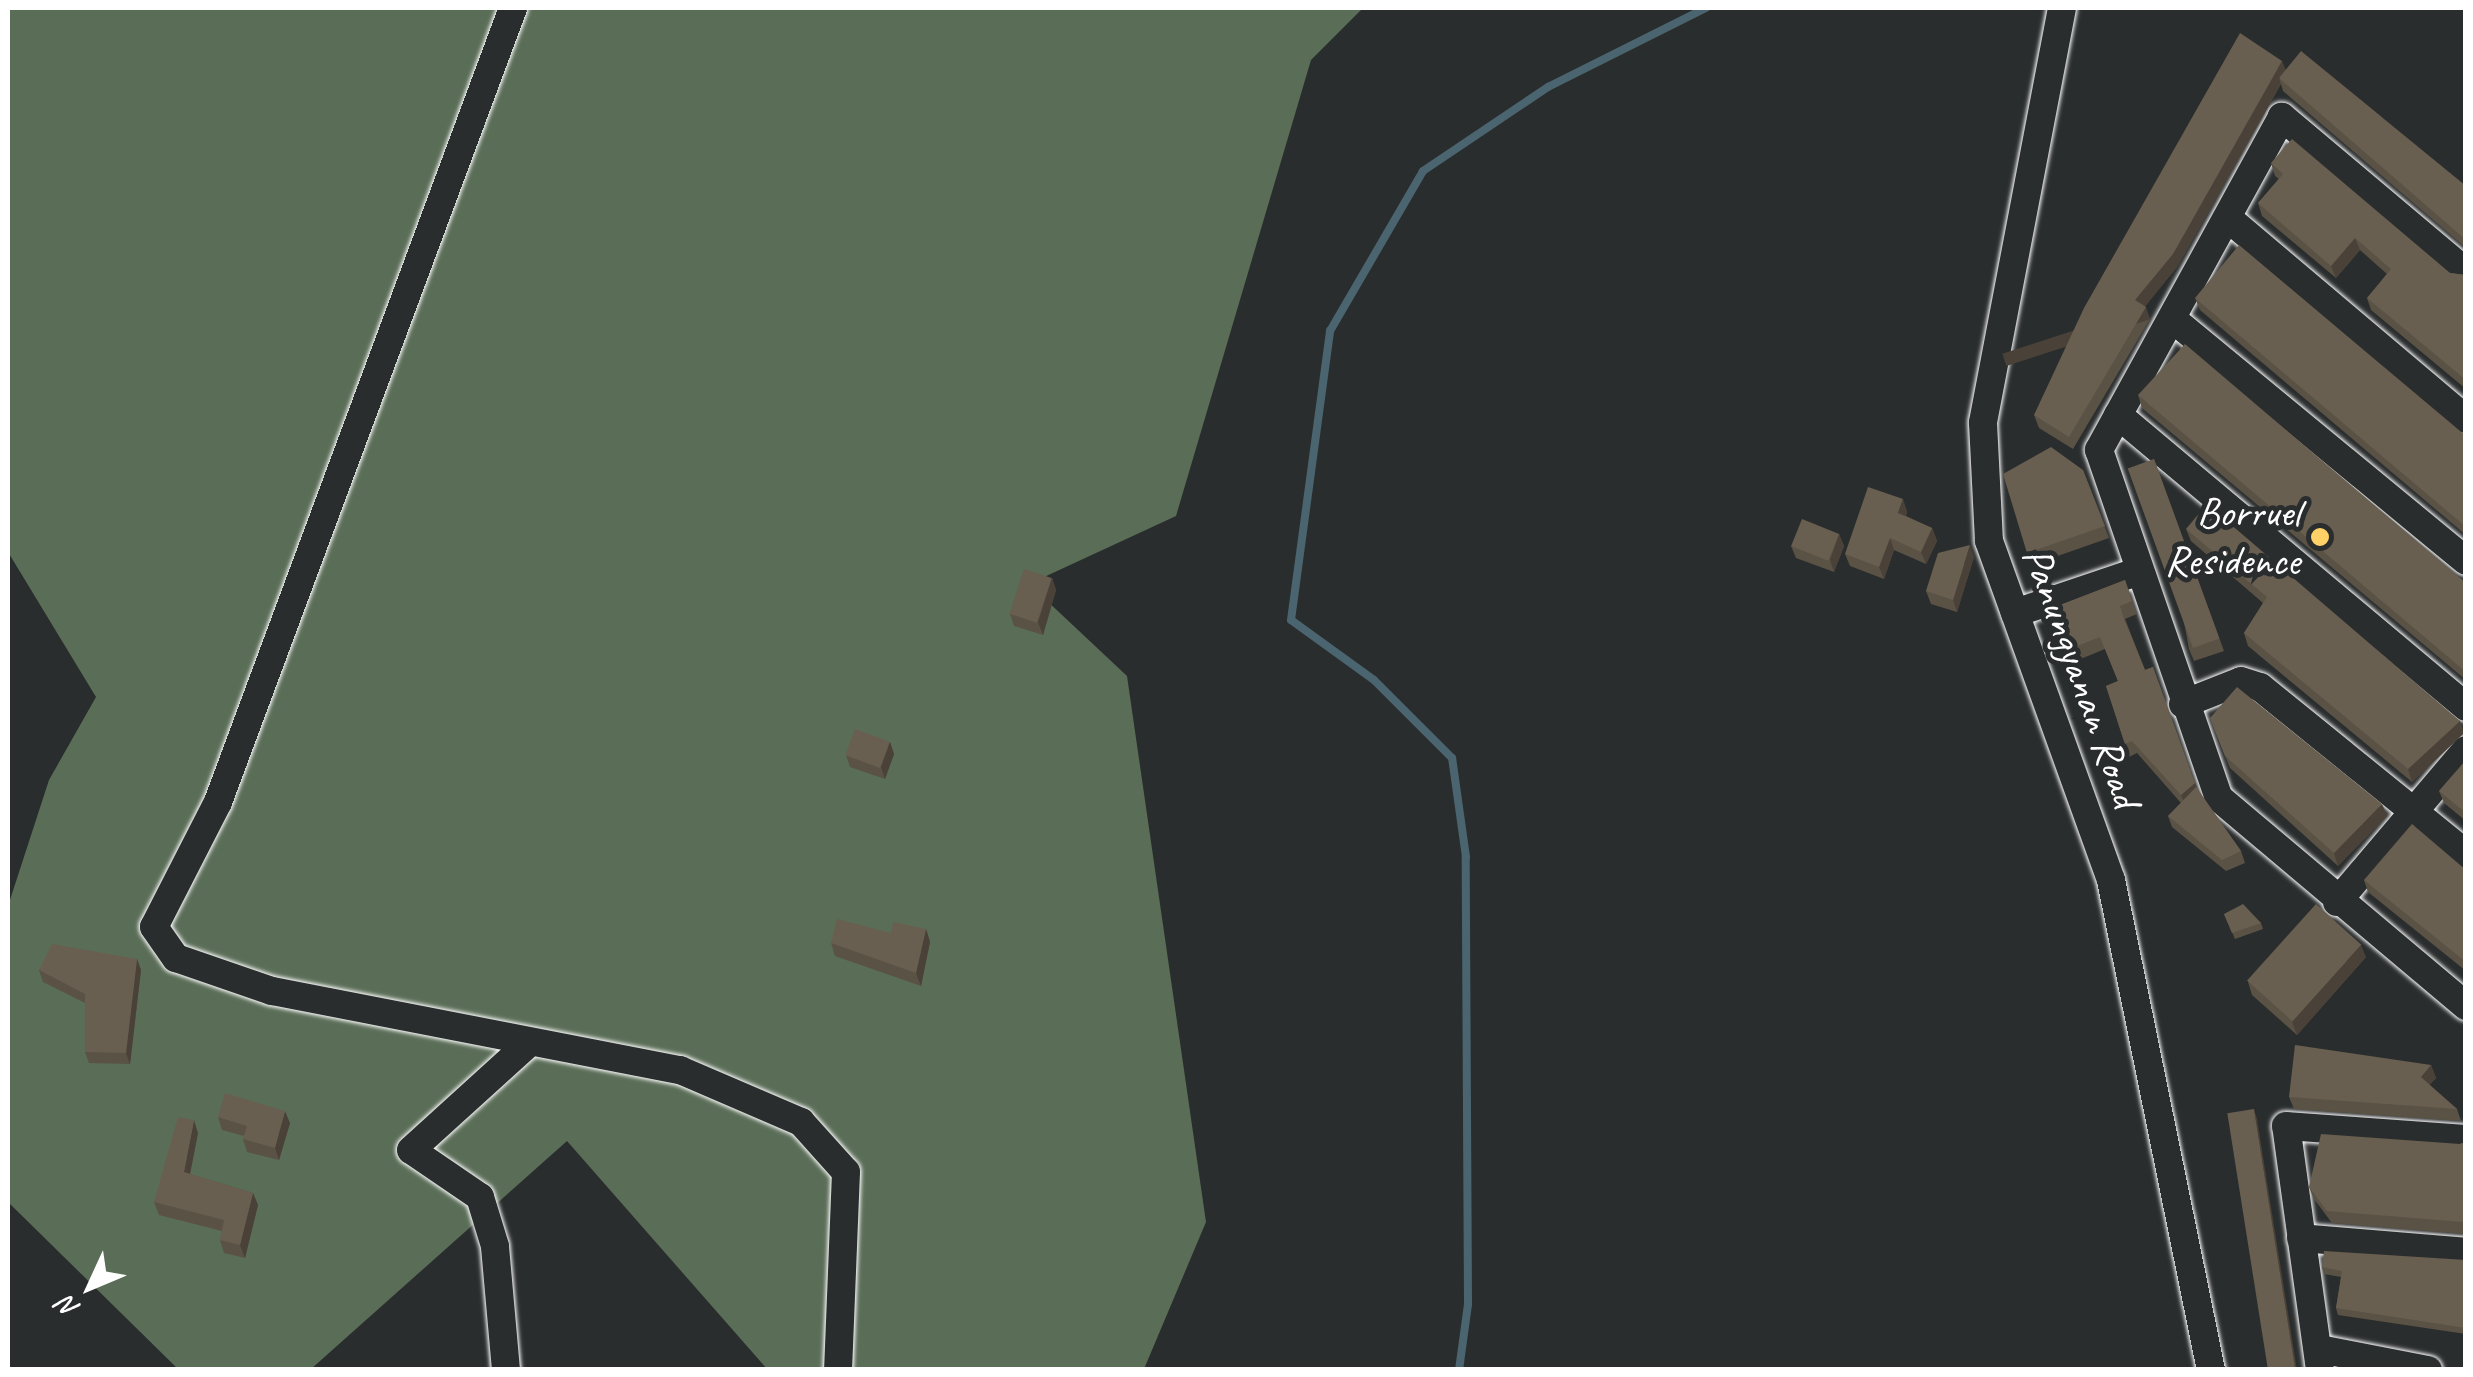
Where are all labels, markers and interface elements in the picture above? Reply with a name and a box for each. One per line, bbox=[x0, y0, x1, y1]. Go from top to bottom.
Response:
place label: Borruel Residence bbox=[2164, 488, 2300, 586]
marker: Borruel Residence bbox=[2309, 526, 2331, 548]
street label: Panungyanan Road bbox=[2011, 540, 2151, 814]
north arrow bbox=[40, 1237, 140, 1337]
text: N bbox=[49, 1290, 87, 1327]

